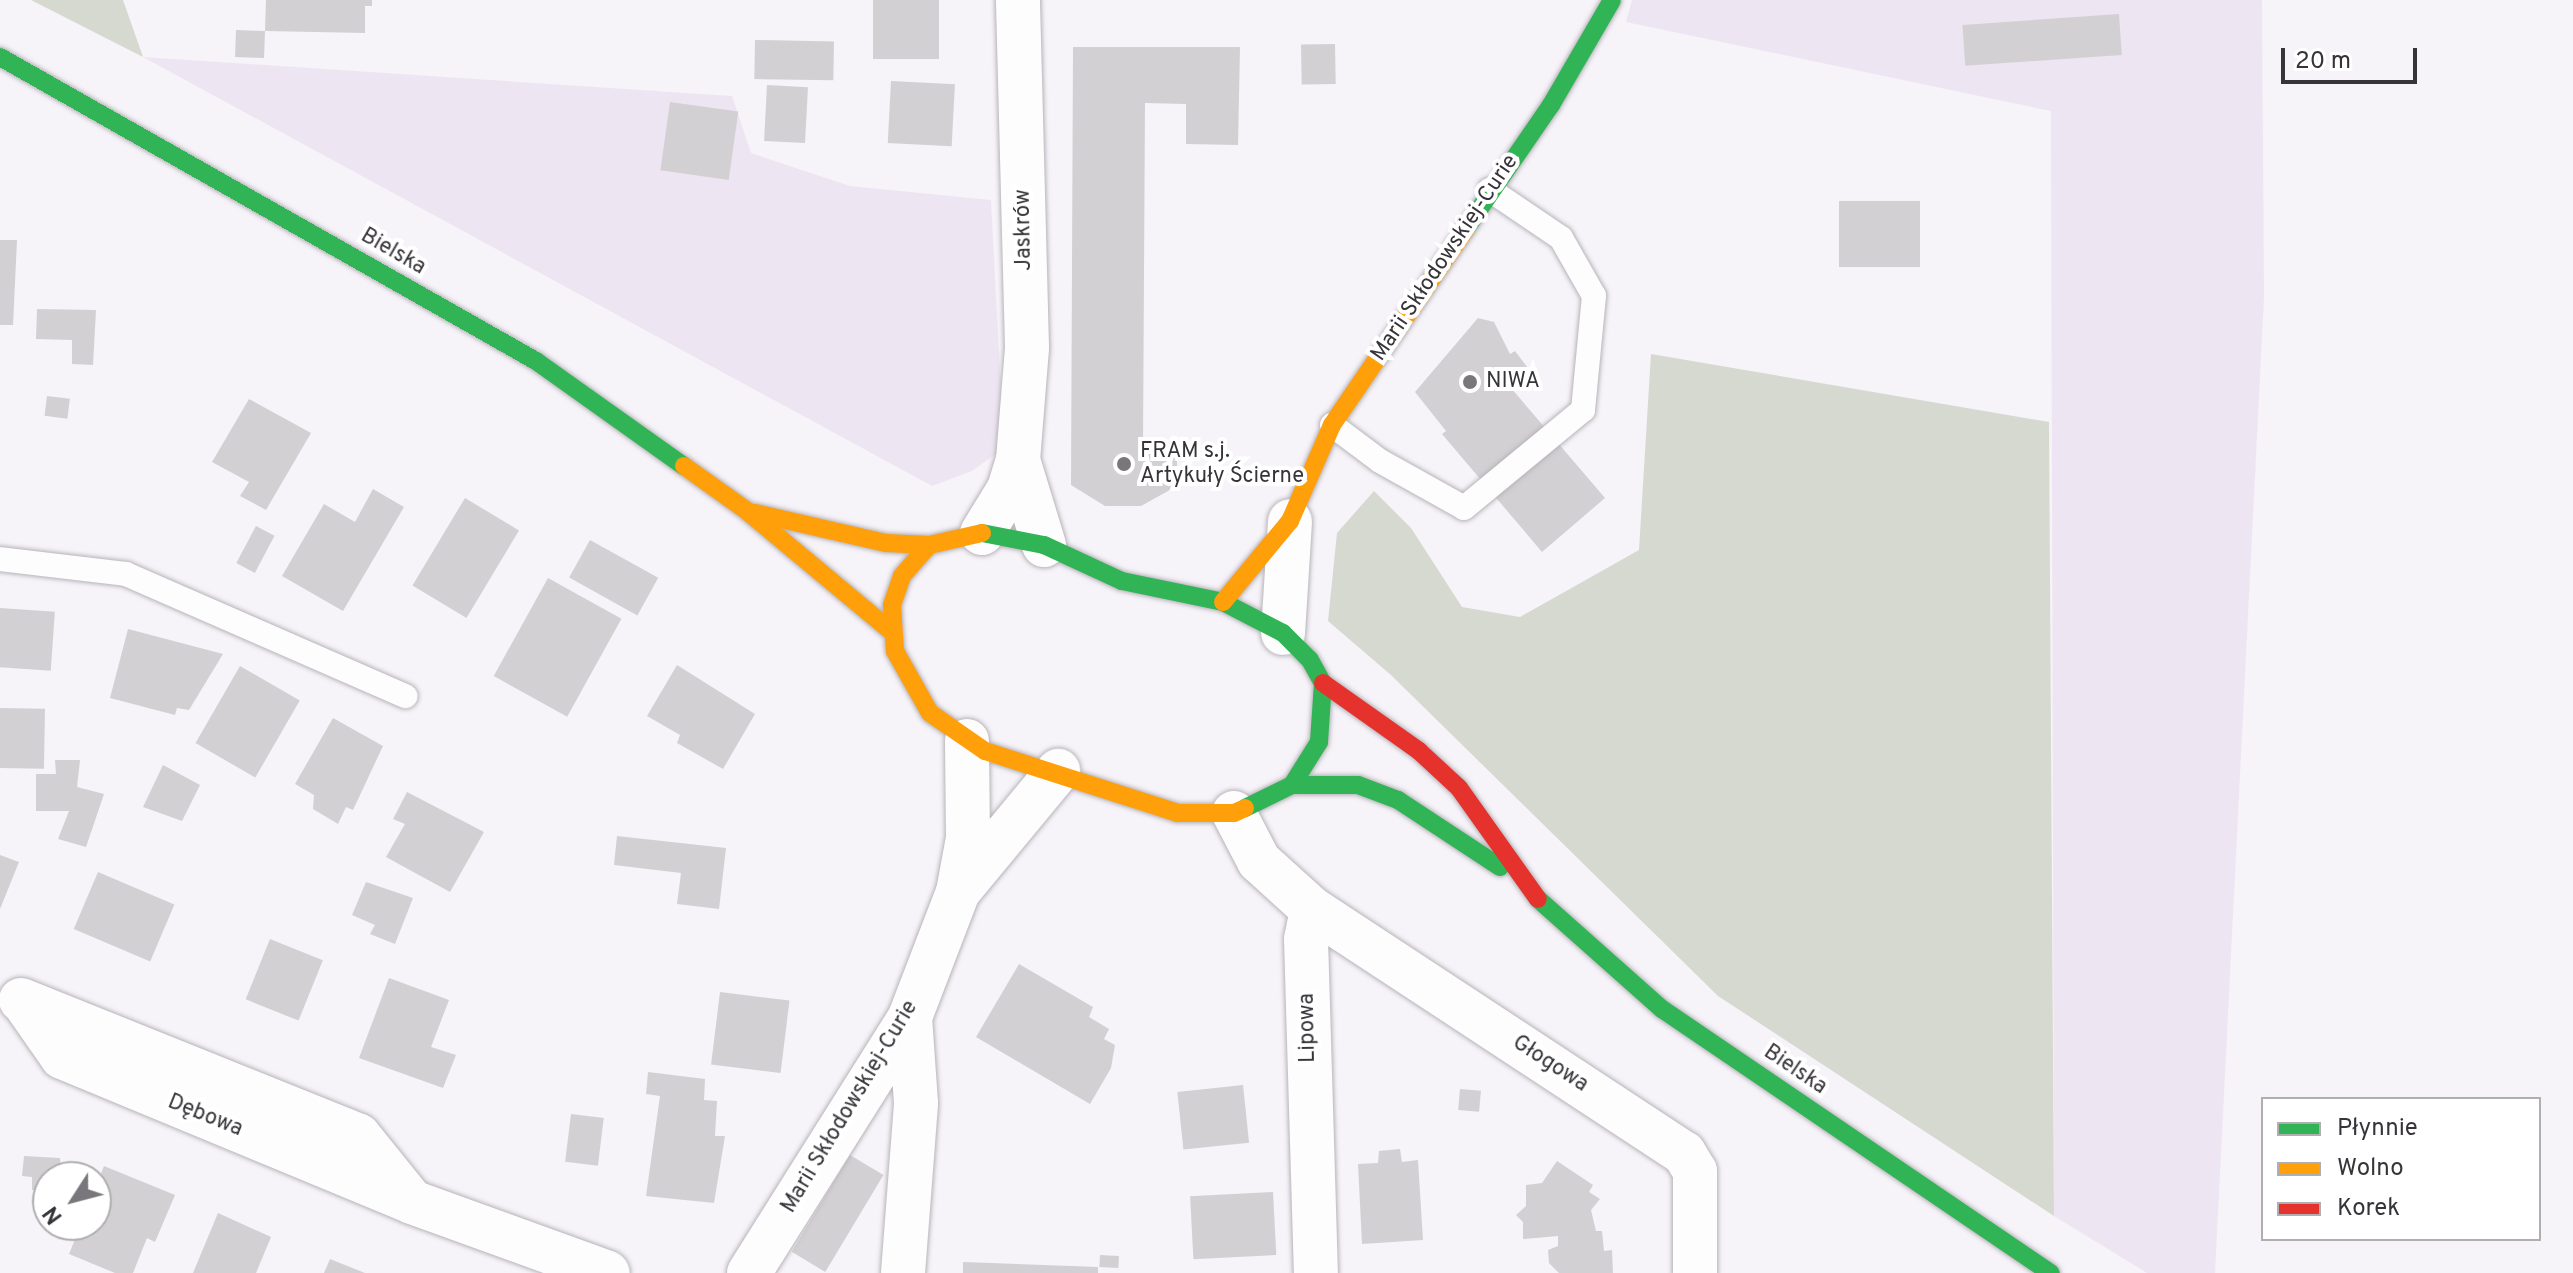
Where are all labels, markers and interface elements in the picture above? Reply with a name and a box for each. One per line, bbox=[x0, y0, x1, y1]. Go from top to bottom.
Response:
scale bar bbox=[2285, 32, 2421, 82]
text: 20 m bbox=[2295, 47, 2351, 77]
street label: Marii Skłodowskiej-Curie bbox=[1366, 150, 1524, 366]
street label: Jaskrów bbox=[1010, 189, 1038, 271]
street label: Bielska bbox=[356, 223, 430, 281]
place label: NIWA bbox=[1486, 369, 1540, 395]
marker: NIWA bbox=[1461, 373, 1479, 391]
place label: FRAM s.j. Artykuły Ścierne bbox=[1140, 438, 1304, 490]
marker: FRAM s.j. Artykuły Ścierne bbox=[1115, 455, 1133, 473]
street label: Lipowa bbox=[1294, 993, 1322, 1063]
street label: Marii Skłodowskiej-Curie bbox=[776, 996, 924, 1218]
street label: Głogowa bbox=[1507, 1030, 1593, 1098]
street label: Bielska bbox=[1758, 1039, 1832, 1101]
street label: Dębowa bbox=[164, 1089, 246, 1143]
legend bbox=[2261, 1097, 2541, 1241]
text: Płynnie bbox=[2337, 1114, 2418, 1144]
text: Wolno bbox=[2337, 1154, 2404, 1184]
north arrow bbox=[32, 1161, 112, 1241]
text: Korek bbox=[2337, 1194, 2400, 1224]
text: N bbox=[38, 1200, 69, 1229]

